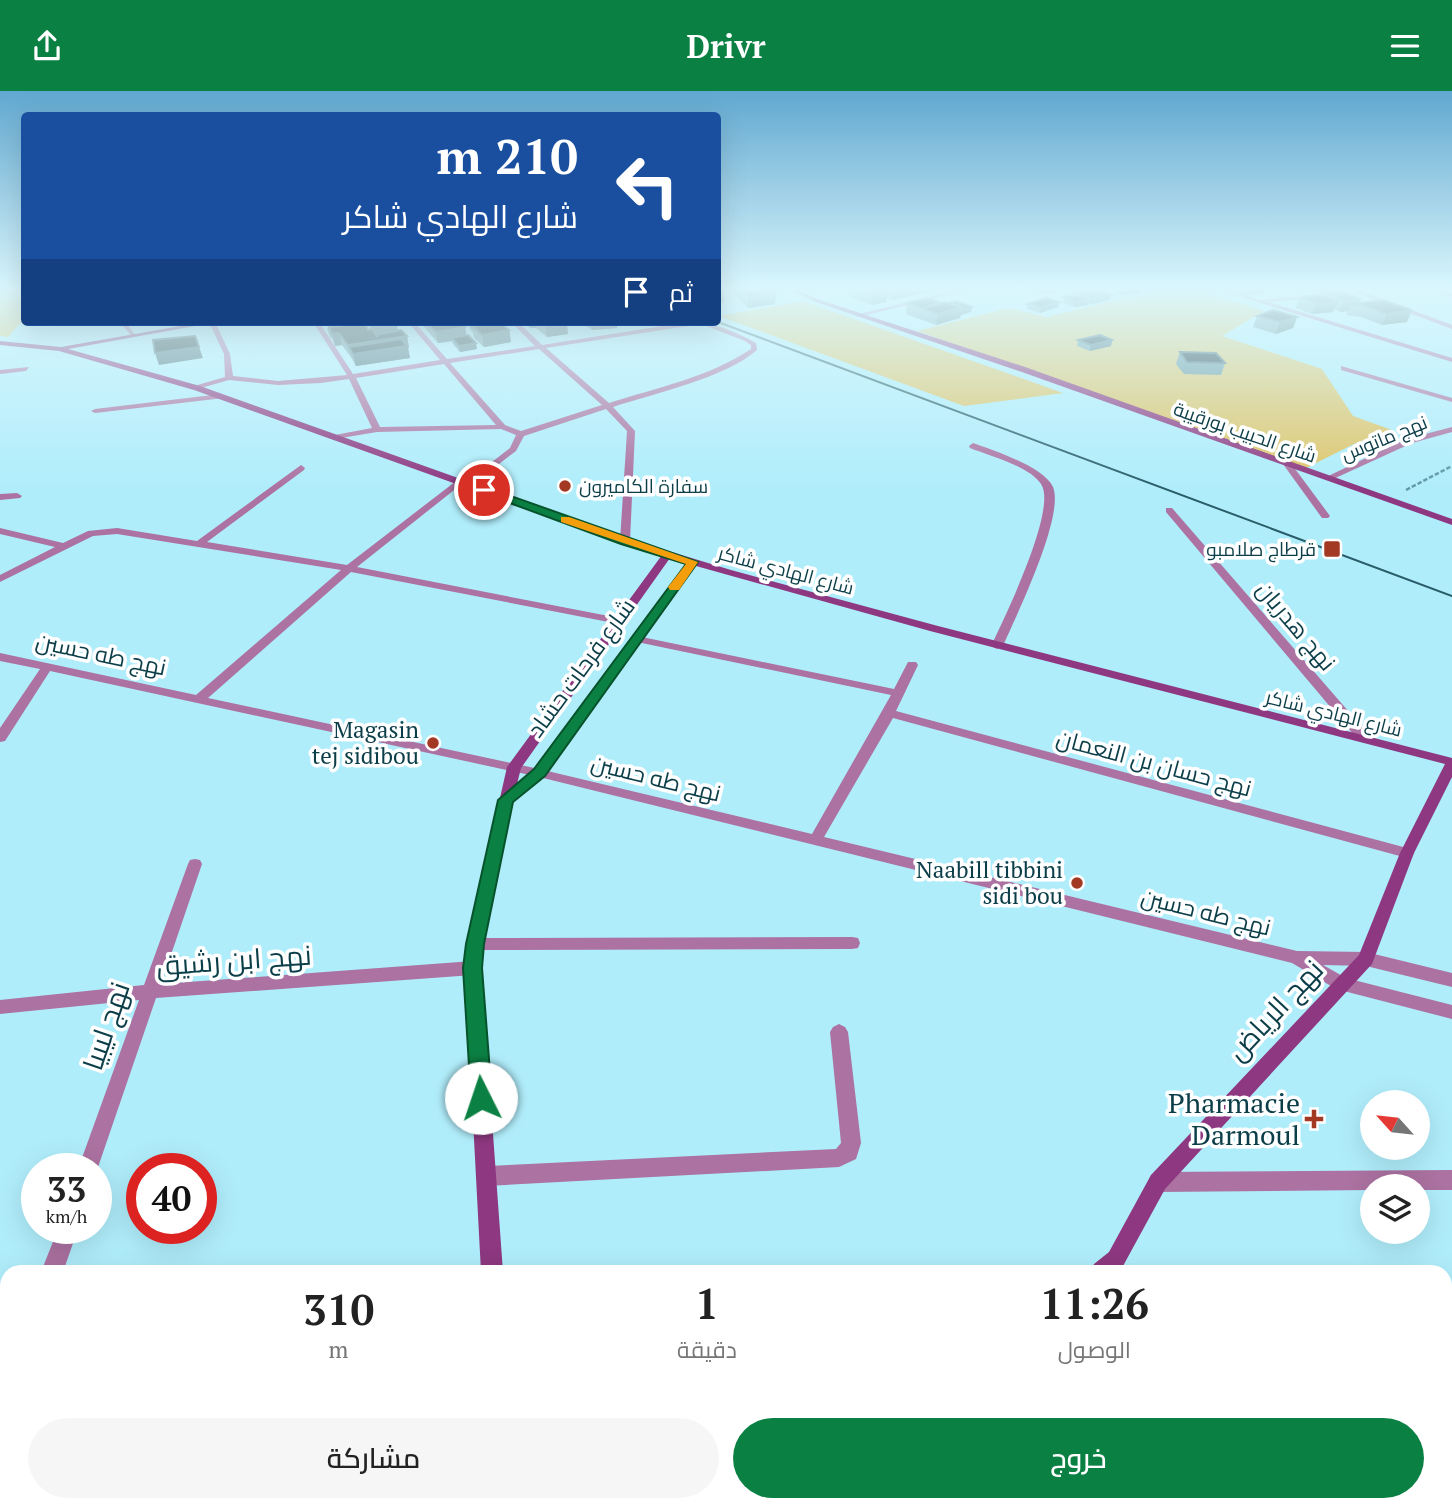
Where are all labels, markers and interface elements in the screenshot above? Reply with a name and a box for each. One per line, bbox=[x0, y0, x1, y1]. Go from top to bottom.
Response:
text: Drivr bbox=[687, 25, 766, 67]
icon: share bbox=[28, 27, 66, 65]
icon: menu bbox=[1386, 27, 1424, 65]
text: 210 m bbox=[436, 123, 578, 188]
icon: left bbox=[602, 140, 693, 231]
text: شارع الهادي شاكر bbox=[343, 195, 578, 237]
icon: arrive bbox=[617, 273, 655, 311]
text: ثم bbox=[669, 275, 693, 309]
street label: شارع الحبيب بورقيبة bbox=[1170, 395, 1320, 470]
street label: نهج ماتوس bbox=[1337, 409, 1431, 468]
pin bbox=[454, 460, 514, 520]
icon: arrive bbox=[465, 471, 503, 509]
place label: سفارة الكاميرون bbox=[579, 473, 708, 498]
marker: سفارة الكاميرون bbox=[557, 478, 573, 494]
place label: قرطاج صلامبو bbox=[1206, 536, 1316, 563]
street label: شارع الهادي شاكر bbox=[714, 539, 857, 603]
marker: قرطاج صلامبو bbox=[1322, 539, 1342, 559]
street label: نهج هدريان bbox=[1249, 574, 1343, 678]
street label: شارع فرحات حشاد bbox=[520, 592, 642, 744]
street label: نهج طه حسين bbox=[33, 625, 169, 683]
street label: شارع الهادي شاكر bbox=[1262, 683, 1405, 744]
place label: Magasin tej sidibou bbox=[312, 714, 419, 771]
street label: نهج حسان بن النعمان bbox=[1053, 722, 1255, 804]
marker: Magasin tej sidibou bbox=[425, 735, 441, 751]
street label: نهج طه حسين bbox=[588, 746, 724, 810]
place label: Naabill tibbini sidi bou bbox=[916, 854, 1063, 911]
marker: Naabill tibbini sidi bou bbox=[1069, 875, 1085, 891]
street label: نهج طه حسين bbox=[1138, 880, 1274, 944]
street label: نهج ابن رشيق bbox=[155, 936, 313, 984]
street label: نهج الرياض bbox=[1218, 951, 1332, 1069]
street label: نهج ليبيا bbox=[73, 977, 139, 1075]
position arrow bbox=[444, 1061, 518, 1135]
place label: Pharmacie Darmoul bbox=[1168, 1084, 1300, 1153]
north arrow bbox=[1360, 1090, 1430, 1160]
map controls bbox=[1360, 1090, 1430, 1244]
marker: Pharmacie Darmoul bbox=[1306, 1111, 1322, 1127]
speed limit sign: 40 bbox=[126, 1153, 217, 1244]
text: 33 bbox=[47, 1166, 86, 1212]
button: layers bbox=[1360, 1174, 1430, 1244]
text: km/h bbox=[46, 1204, 87, 1228]
text: 1 bbox=[695, 1275, 719, 1331]
text: 11:26 bbox=[1040, 1275, 1149, 1331]
text: 310 bbox=[303, 1281, 374, 1337]
text: m bbox=[329, 1334, 348, 1365]
text: دقيقة bbox=[677, 1334, 737, 1365]
text: الوصول bbox=[1058, 1334, 1131, 1365]
button: مشاركة bbox=[28, 1418, 719, 1498]
button: خروج bbox=[733, 1418, 1424, 1498]

